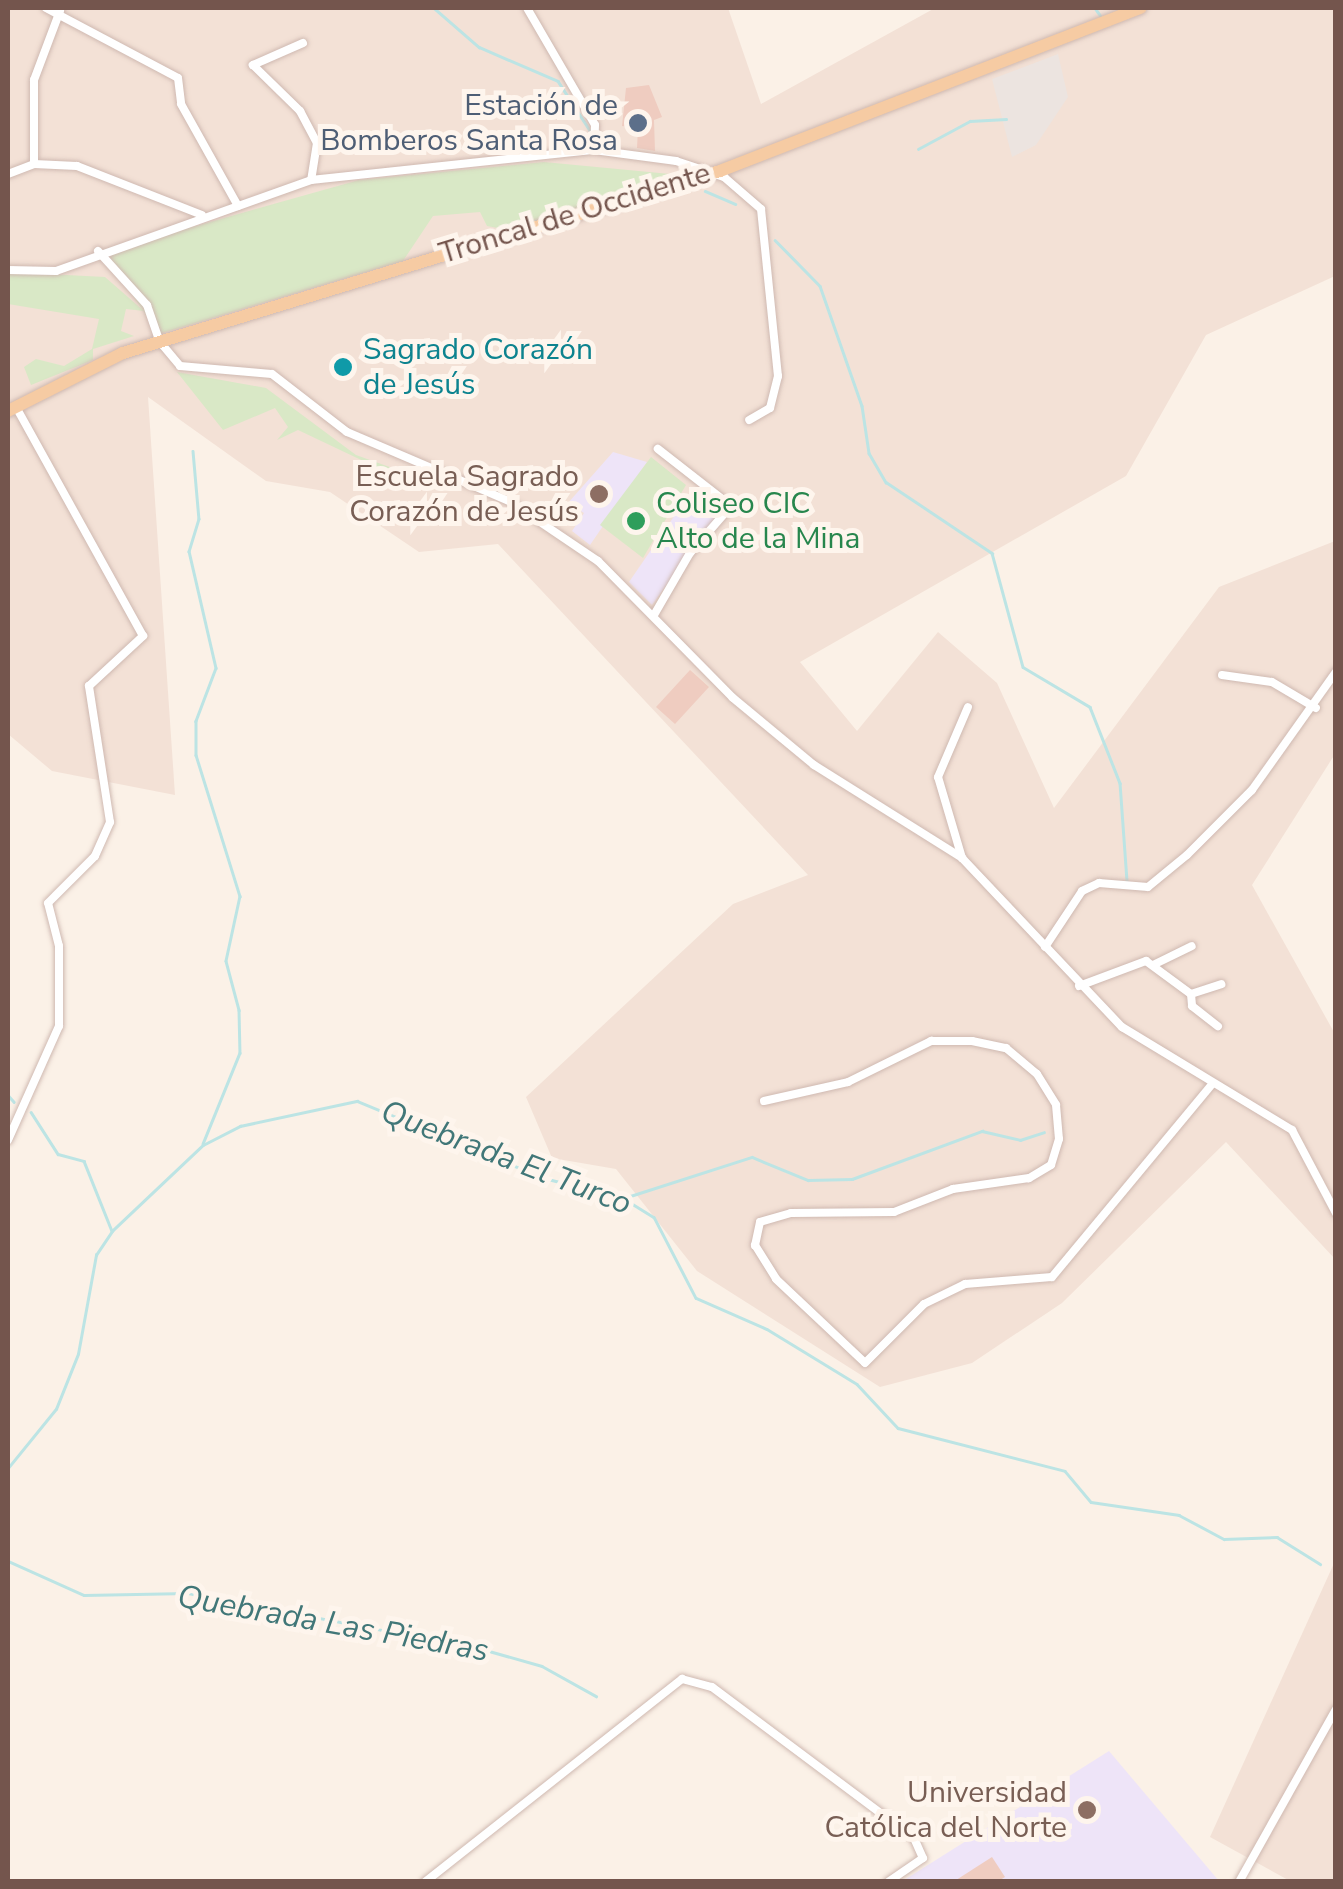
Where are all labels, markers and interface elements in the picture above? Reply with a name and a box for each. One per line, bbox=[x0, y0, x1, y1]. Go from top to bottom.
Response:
place label: Estación de Bomberos Santa Rosa bbox=[320, 88, 618, 158]
marker: Estación de Bomberos Santa Rosa bbox=[627, 112, 649, 134]
street label: Troncal de Occidente bbox=[435, 156, 715, 272]
place label: Sagrado Corazón de Jesús bbox=[363, 332, 593, 402]
marker: Sagrado Corazón de Jesús bbox=[332, 356, 354, 378]
place label: Escuela Sagrado Corazón de Jesús bbox=[349, 459, 579, 530]
marker: Escuela Sagrado Corazón de Jesús bbox=[588, 483, 610, 505]
place label: Coliseo CIC Alto de la Mina bbox=[656, 486, 860, 556]
marker: Coliseo CIC Alto de la Mina bbox=[625, 510, 647, 532]
water label: Quebrada El Turco bbox=[375, 1093, 637, 1223]
water label: Quebrada Las Piedras bbox=[174, 1578, 492, 1670]
place label: Universidad Católica del Norte bbox=[824, 1775, 1067, 1846]
marker: Universidad Católica del Norte bbox=[1076, 1799, 1098, 1821]

